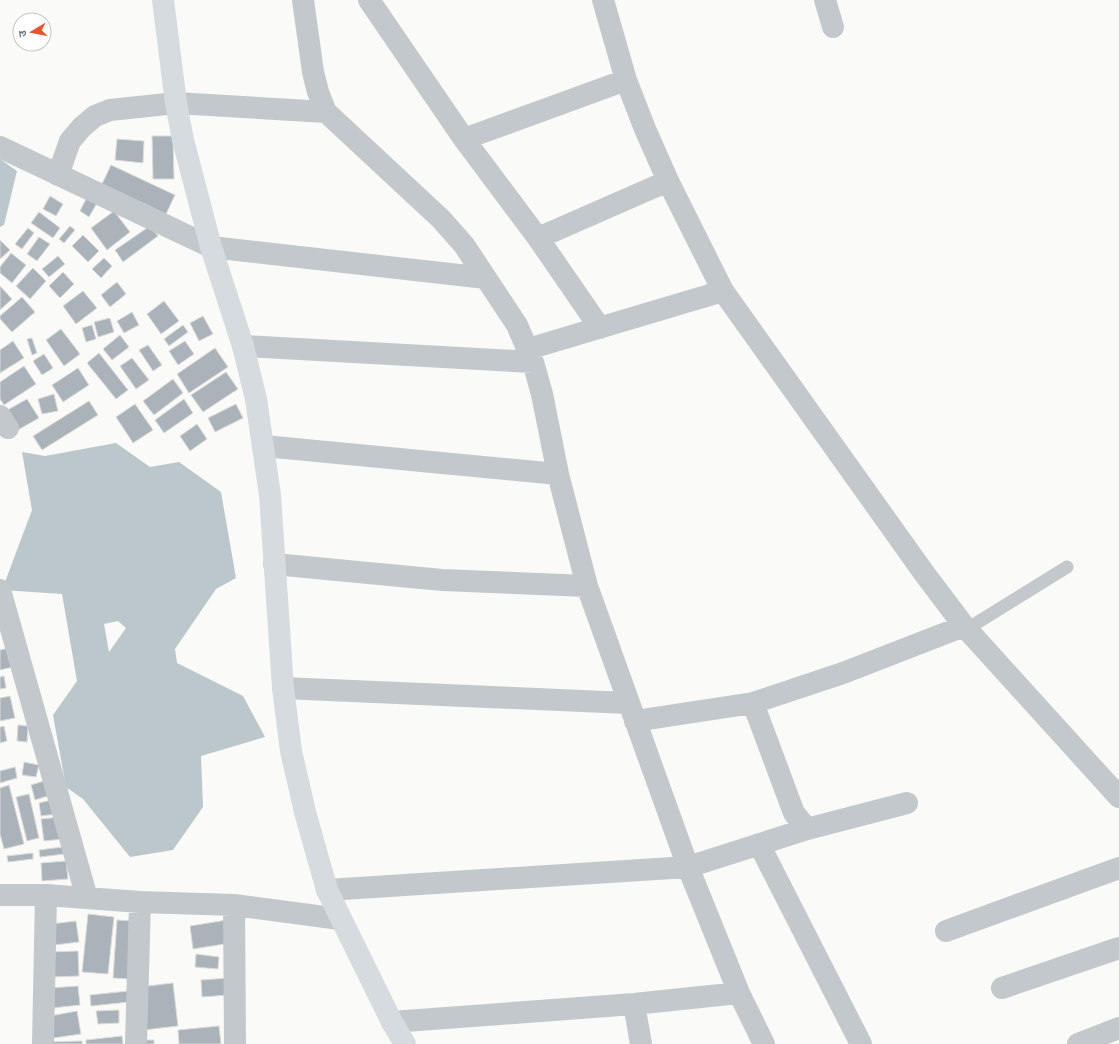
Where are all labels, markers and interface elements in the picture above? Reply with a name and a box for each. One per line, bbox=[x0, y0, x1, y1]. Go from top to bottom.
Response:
north arrow bbox=[12, 12, 52, 52]
text: उ bbox=[15, 29, 30, 38]

